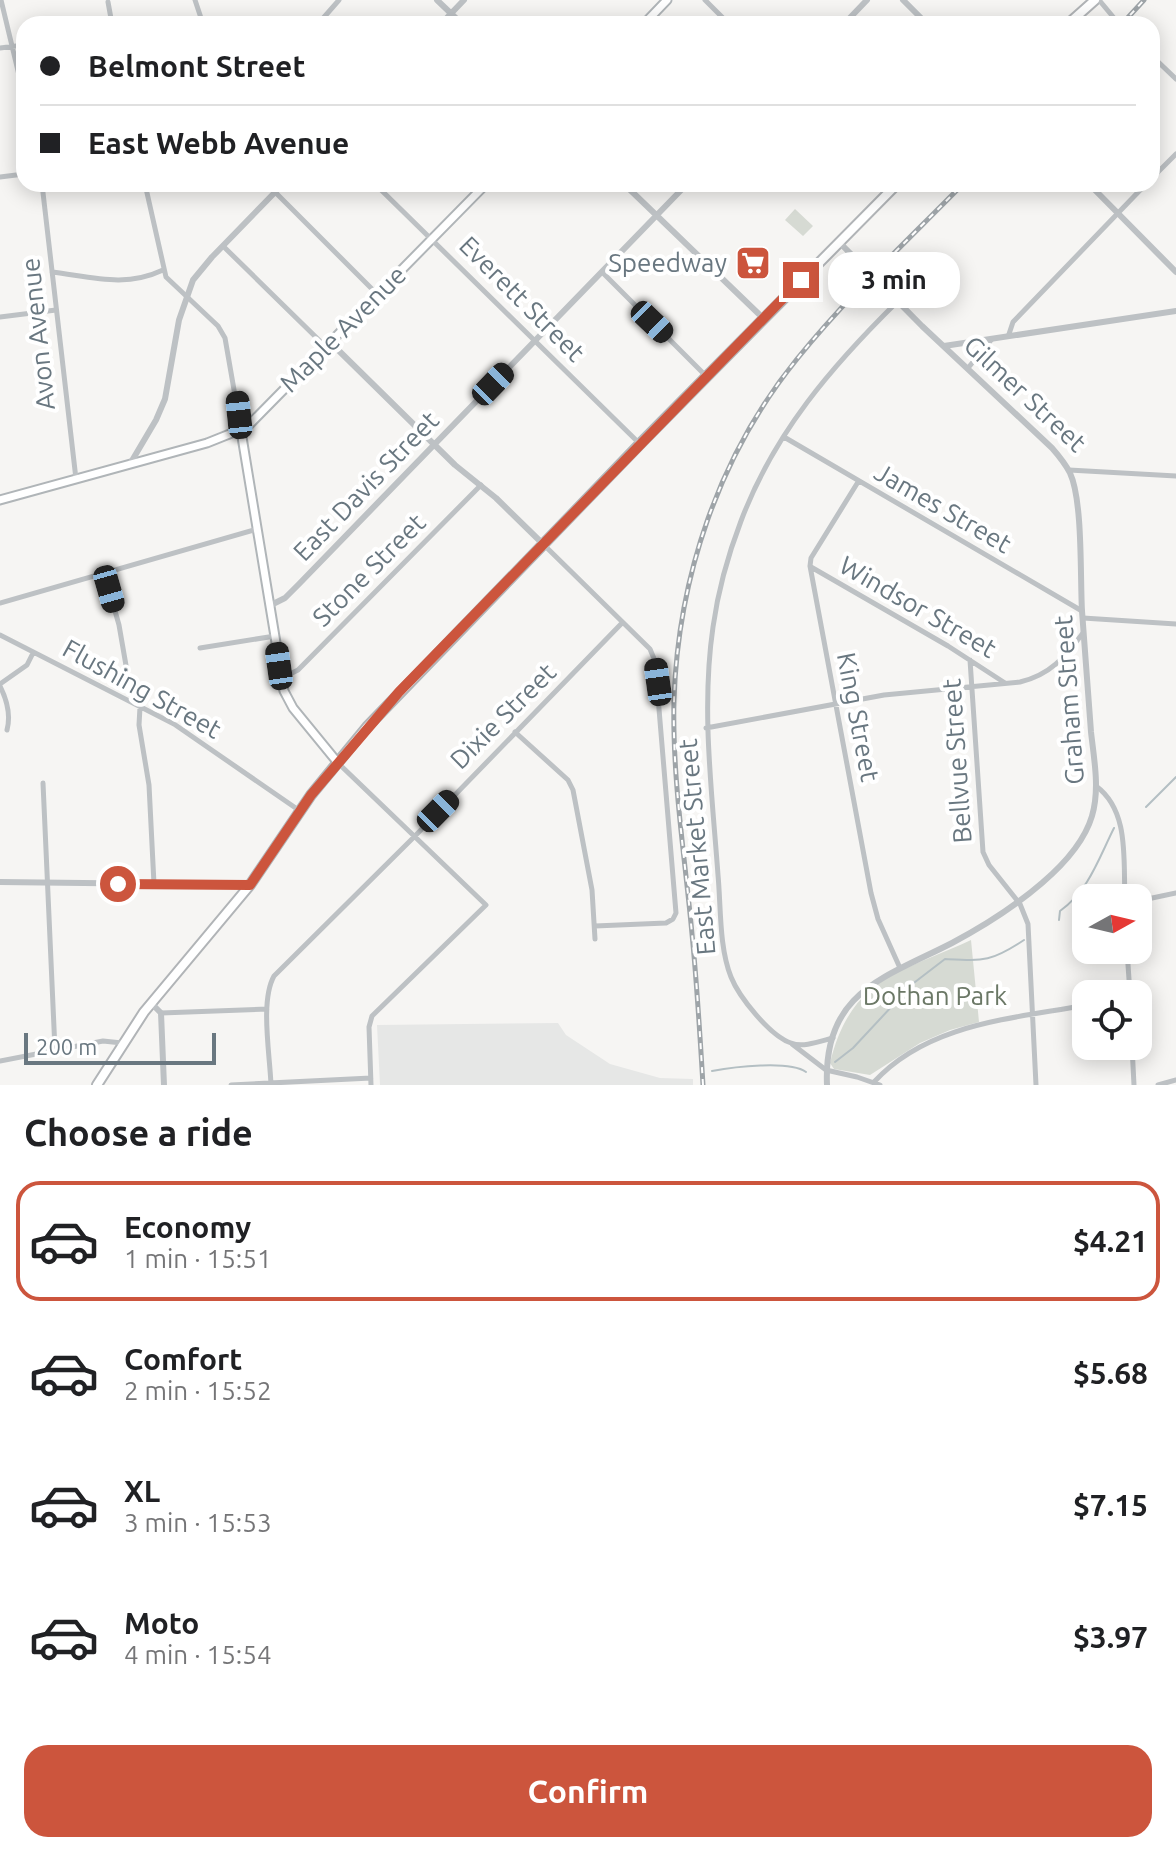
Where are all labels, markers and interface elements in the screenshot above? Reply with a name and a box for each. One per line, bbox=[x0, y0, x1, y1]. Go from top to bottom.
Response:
text: Belmont Street bbox=[88, 49, 305, 83]
text: East Webb Avenue bbox=[88, 126, 349, 160]
street label: Everett Street bbox=[454, 230, 591, 367]
supermarket icon: Speedway bbox=[734, 244, 772, 282]
place label: Speedway bbox=[608, 248, 727, 277]
callout: 3 min bbox=[829, 252, 961, 308]
street label: Avon Avenue bbox=[15, 257, 60, 412]
street label: Maple Avenue bbox=[274, 260, 412, 398]
route end bbox=[783, 262, 819, 298]
text: 3 min bbox=[861, 265, 927, 294]
car bbox=[626, 297, 678, 347]
street label: Gilmer Street bbox=[959, 330, 1092, 457]
car bbox=[468, 358, 518, 410]
car bbox=[225, 390, 253, 440]
street label: East Davis Street bbox=[287, 405, 444, 566]
street label: James Street bbox=[870, 457, 1017, 558]
street label: Stone Street bbox=[307, 508, 431, 632]
street label: Windsor Street bbox=[835, 550, 1002, 663]
car bbox=[91, 563, 127, 615]
street label: Graham Street bbox=[1048, 614, 1089, 786]
street label: Flushing Street bbox=[58, 633, 226, 744]
car bbox=[264, 641, 294, 691]
street label: King Street bbox=[832, 650, 885, 784]
street label: Dixie Street bbox=[444, 657, 561, 774]
car bbox=[643, 657, 673, 707]
street label: Bellvue Street bbox=[936, 678, 977, 844]
street label: East Market Street bbox=[673, 738, 720, 956]
car bbox=[413, 786, 463, 836]
route start bbox=[100, 866, 136, 902]
north arrow bbox=[1072, 884, 1152, 964]
map controls bbox=[1072, 884, 1152, 1060]
button: locate bbox=[1072, 980, 1152, 1060]
park label: Dothan Park bbox=[863, 981, 1007, 1010]
scale bar bbox=[24, 1029, 216, 1065]
text: 200 m bbox=[36, 1034, 97, 1059]
text: Choose a ride bbox=[24, 1112, 253, 1153]
icon: car bbox=[28, 1205, 100, 1277]
text: Economy bbox=[124, 1210, 251, 1244]
text: $4.21 bbox=[1073, 1224, 1148, 1258]
text: 1 min · 15:51 bbox=[124, 1244, 272, 1273]
icon: car bbox=[28, 1337, 100, 1409]
text: Comfort bbox=[124, 1342, 242, 1376]
text: $5.68 bbox=[1073, 1356, 1148, 1390]
text: 2 min · 15:52 bbox=[124, 1376, 272, 1405]
icon: car bbox=[28, 1469, 100, 1541]
text: XL bbox=[124, 1474, 160, 1508]
text: $7.15 bbox=[1073, 1488, 1148, 1522]
text: 3 min · 15:53 bbox=[124, 1508, 272, 1537]
icon: car bbox=[28, 1601, 100, 1673]
text: Moto bbox=[124, 1606, 199, 1640]
text: $3.97 bbox=[1073, 1620, 1148, 1654]
text: 4 min · 15:54 bbox=[124, 1640, 272, 1669]
button: Confirm bbox=[24, 1745, 1152, 1837]

